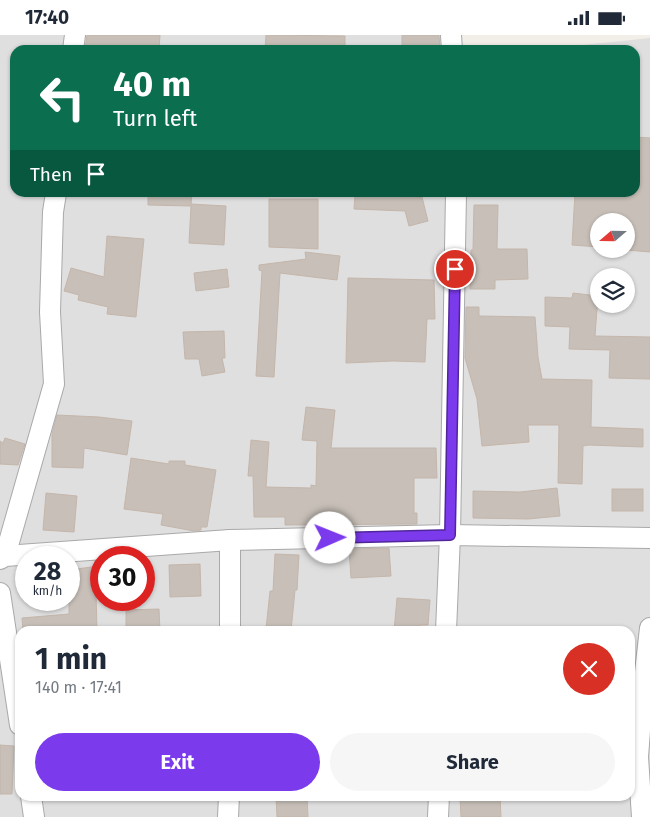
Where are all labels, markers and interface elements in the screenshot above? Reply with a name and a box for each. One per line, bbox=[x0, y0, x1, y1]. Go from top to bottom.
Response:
text: 17:40 bbox=[25, 6, 69, 29]
text: 40 m bbox=[113, 63, 191, 105]
icon: left bbox=[30, 65, 95, 130]
text: Turn left bbox=[113, 105, 197, 132]
icon: arrive bbox=[82, 160, 110, 188]
text: Then bbox=[30, 163, 72, 186]
north arrow bbox=[590, 213, 635, 257]
map controls bbox=[590, 213, 635, 313]
pin bbox=[434, 248, 476, 290]
icon: arrive bbox=[441, 255, 469, 283]
button: layers bbox=[590, 268, 635, 313]
position arrow bbox=[303, 511, 355, 563]
speed limit sign: 30 bbox=[90, 546, 155, 611]
text: 28 bbox=[34, 557, 61, 587]
text: km/h bbox=[33, 584, 62, 598]
text: 1 min bbox=[35, 641, 107, 677]
button: close bbox=[563, 643, 615, 695]
text: 140 m · 17:41 bbox=[35, 678, 122, 697]
button: Exit bbox=[35, 733, 320, 791]
button: Share bbox=[330, 733, 615, 791]

